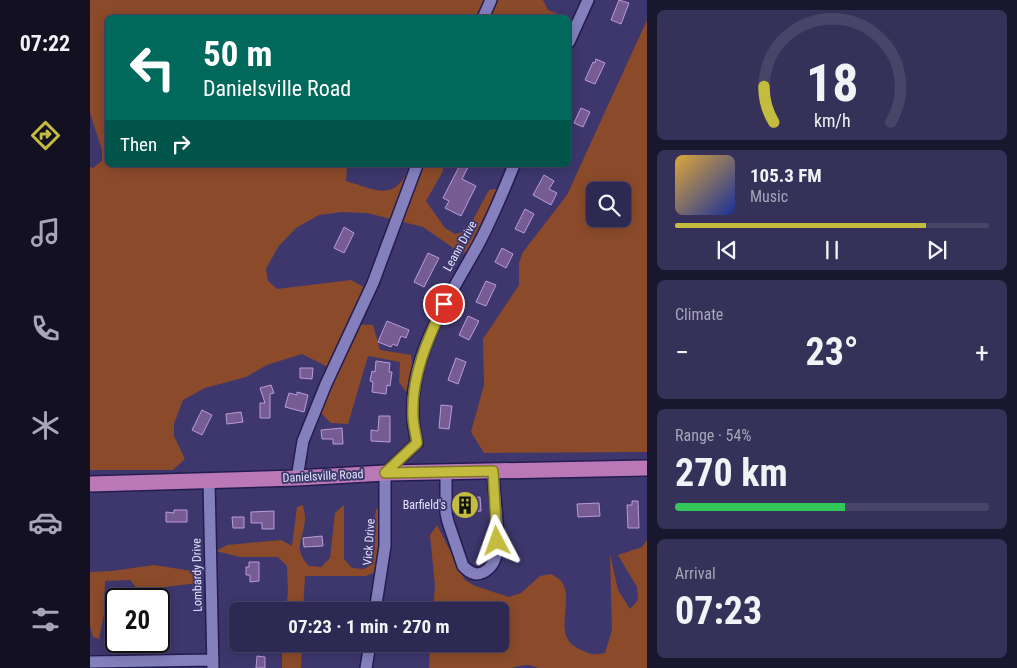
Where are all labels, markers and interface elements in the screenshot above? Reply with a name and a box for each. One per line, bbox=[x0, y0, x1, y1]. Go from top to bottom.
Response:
text: 07:22 bbox=[20, 31, 70, 56]
text: 50 m bbox=[203, 34, 272, 75]
icon: left bbox=[120, 35, 185, 100]
text: 18 bbox=[806, 53, 858, 114]
text: Danielsville Road bbox=[203, 76, 351, 101]
text: km/h bbox=[814, 110, 850, 131]
icon: directions bbox=[28, 118, 63, 153]
icon: right bbox=[167, 130, 195, 158]
text: Then bbox=[120, 133, 157, 156]
text: 105.3 FM bbox=[750, 164, 822, 187]
map controls bbox=[586, 182, 631, 227]
button: search bbox=[586, 182, 631, 227]
text: Music bbox=[750, 187, 788, 206]
icon: music bbox=[28, 215, 63, 250]
street label: Leann Drive bbox=[440, 218, 480, 274]
icon: previous bbox=[713, 236, 741, 264]
icon: pause bbox=[818, 236, 846, 264]
icon: next bbox=[923, 236, 951, 264]
pin bbox=[423, 283, 465, 325]
icon: arrive bbox=[430, 290, 458, 318]
text: Climate bbox=[675, 305, 723, 324]
icon: phone bbox=[28, 311, 63, 346]
text: 23° bbox=[805, 330, 859, 374]
text: − bbox=[675, 336, 689, 369]
text: + bbox=[975, 336, 989, 369]
icon: climate bbox=[28, 408, 63, 443]
text: Range · 54% bbox=[675, 426, 751, 445]
text: 270 km bbox=[675, 451, 788, 495]
street label: Danielsville Road bbox=[282, 467, 364, 485]
building icon: Barfield's bbox=[450, 490, 480, 520]
place label: Barfield's bbox=[403, 498, 446, 512]
icon: car bbox=[28, 505, 63, 540]
position arrow bbox=[470, 514, 522, 566]
street label: Vick Drive bbox=[360, 518, 378, 566]
street label: Lombardy Drive bbox=[189, 538, 205, 612]
text: Arrival bbox=[675, 564, 716, 583]
speed limit sign: 20 bbox=[105, 588, 170, 653]
text: 07:23 bbox=[675, 589, 762, 633]
icon: filters bbox=[28, 602, 63, 637]
text: 07:23 · 1 min · 270 m bbox=[288, 615, 450, 638]

